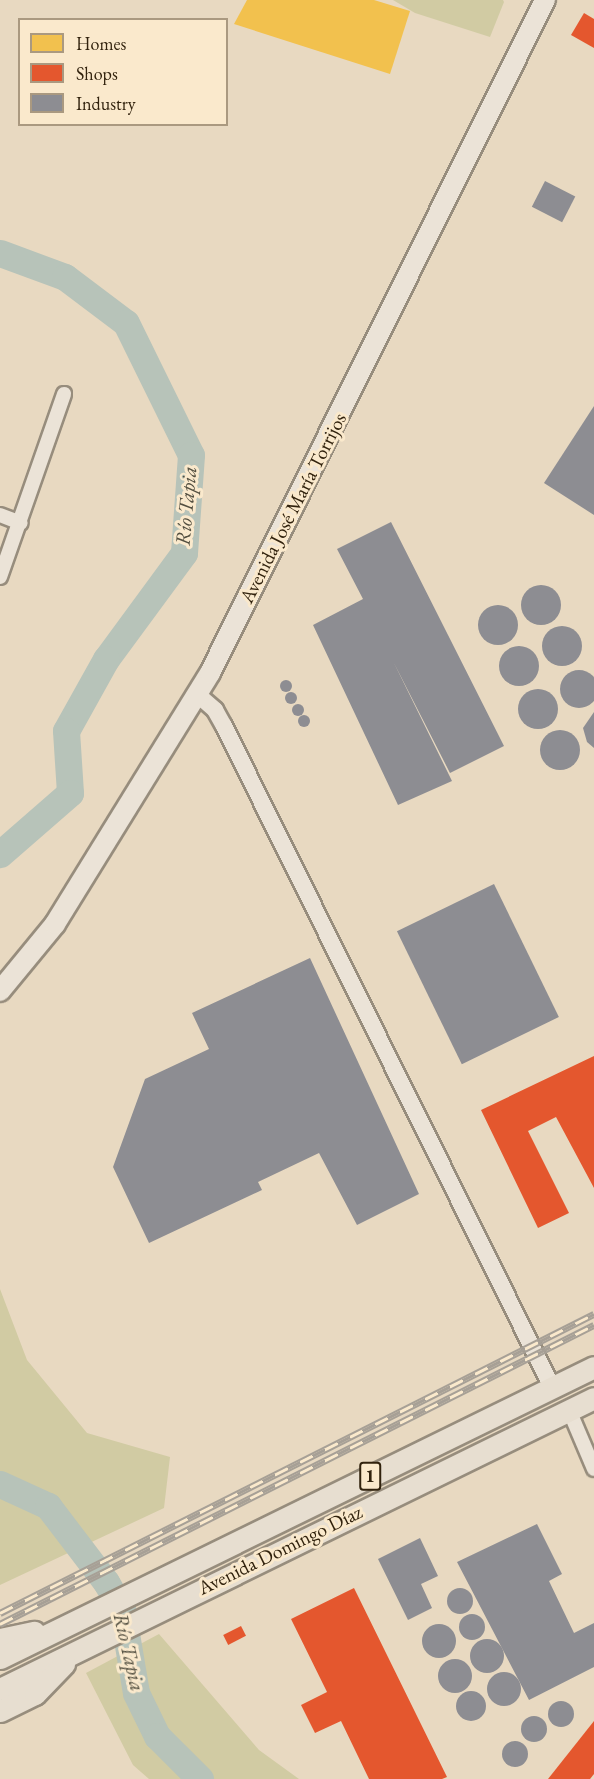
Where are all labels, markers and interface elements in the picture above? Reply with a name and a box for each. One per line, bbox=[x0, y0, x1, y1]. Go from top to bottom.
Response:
legend bbox=[18, 18, 228, 126]
text: Homes bbox=[76, 32, 126, 55]
text: Shops bbox=[76, 62, 118, 85]
text: Industry bbox=[76, 92, 136, 115]
street label: Avenida José María Torrijos bbox=[235, 409, 351, 607]
water label: Río Tapia bbox=[170, 465, 202, 547]
road number: 1 bbox=[358, 1461, 382, 1491]
street label: Avenida Domingo Díaz bbox=[194, 1500, 366, 1600]
water label: Río Tapia bbox=[108, 1610, 150, 1694]

